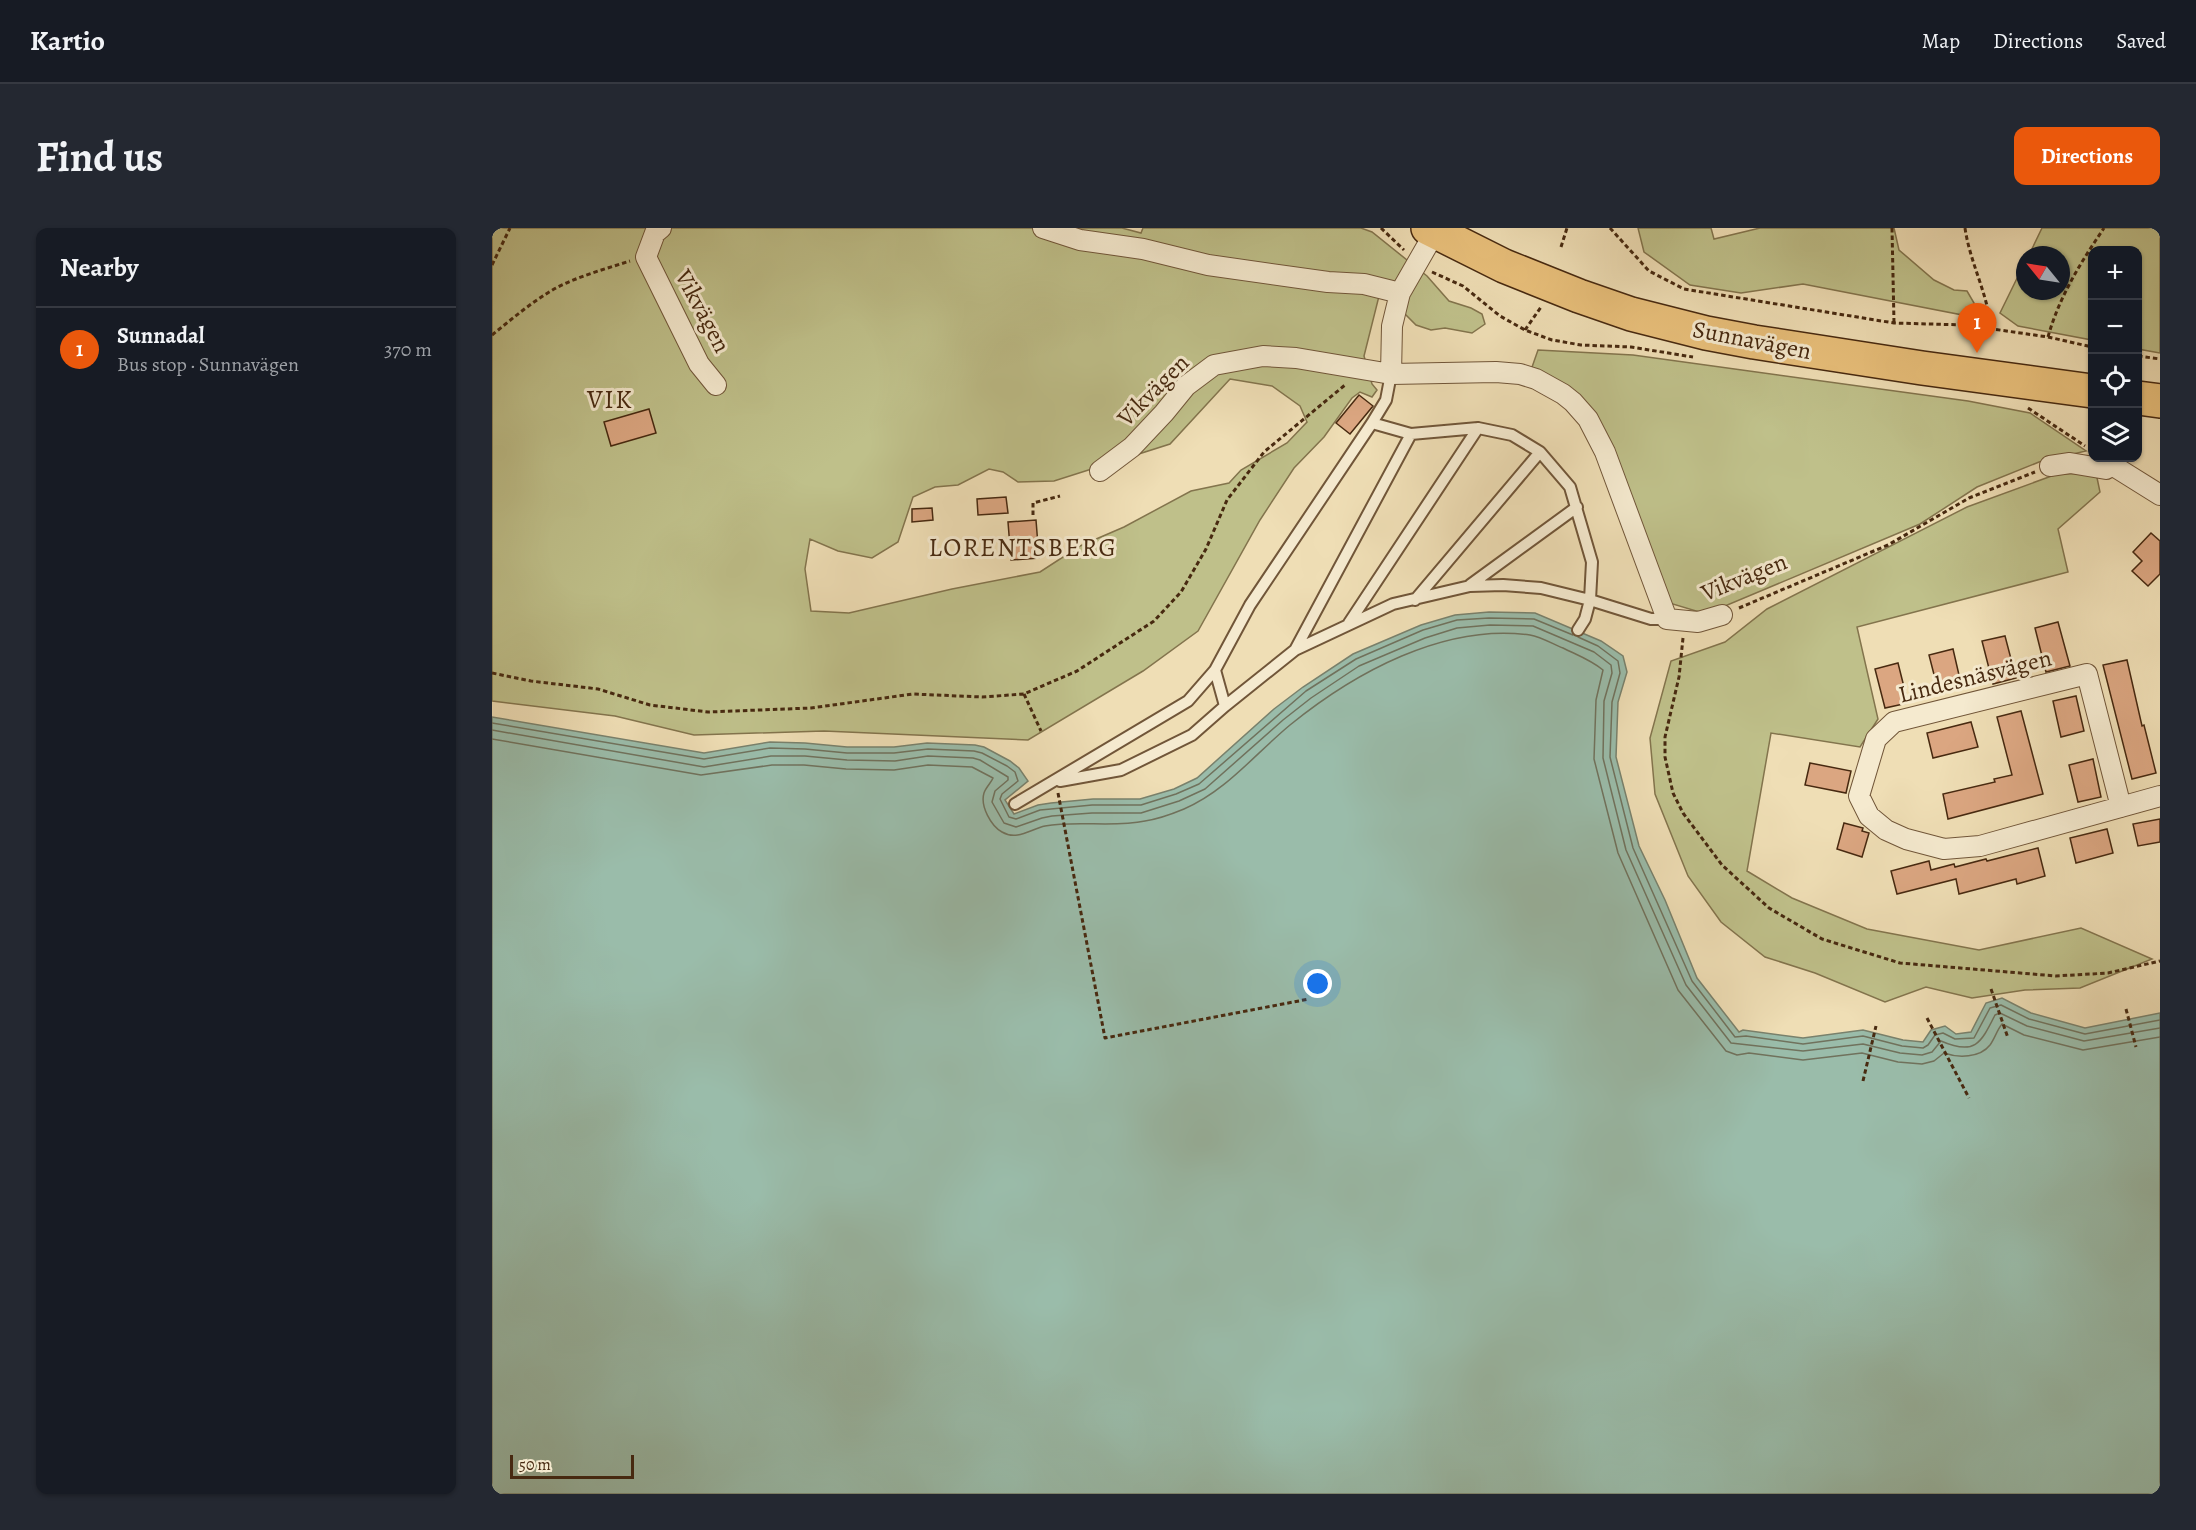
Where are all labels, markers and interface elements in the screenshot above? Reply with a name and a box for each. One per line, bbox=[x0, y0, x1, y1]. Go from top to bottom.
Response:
text: Kartio bbox=[30, 22, 105, 60]
text: Map bbox=[1922, 27, 1960, 55]
text: Directions bbox=[1993, 27, 2083, 55]
text: Saved bbox=[2116, 27, 2166, 55]
button: Directions bbox=[2014, 127, 2160, 185]
text: Find us bbox=[36, 128, 163, 185]
north arrow bbox=[2016, 246, 2070, 300]
map controls bbox=[2088, 246, 2142, 462]
button: + bbox=[2088, 246, 2142, 300]
text: Nearby bbox=[60, 250, 139, 285]
street label: Vikvägen bbox=[667, 263, 738, 358]
button: − bbox=[2088, 300, 2142, 354]
pin: 1 bbox=[1958, 304, 1996, 353]
street label: Sunnavägen bbox=[1690, 313, 1814, 367]
text: Sunnadal bbox=[117, 321, 204, 351]
text: 1 bbox=[76, 336, 83, 363]
text: 370 m bbox=[384, 336, 432, 363]
street label: Vikvägen bbox=[1109, 347, 1196, 434]
text: Bus stop · Sunnavägen bbox=[117, 351, 299, 378]
button: locate bbox=[2088, 354, 2142, 408]
district label: VIK bbox=[586, 382, 633, 417]
button: layers bbox=[2088, 408, 2142, 462]
district label: LORENTSBERG bbox=[929, 530, 1117, 565]
street label: Vikvägen bbox=[1695, 545, 1792, 609]
street label: Lindesnäsvägen bbox=[1895, 642, 2055, 710]
your location bbox=[1303, 969, 1332, 998]
scale bar bbox=[510, 1452, 634, 1480]
text: 50 m bbox=[519, 1454, 551, 1476]

